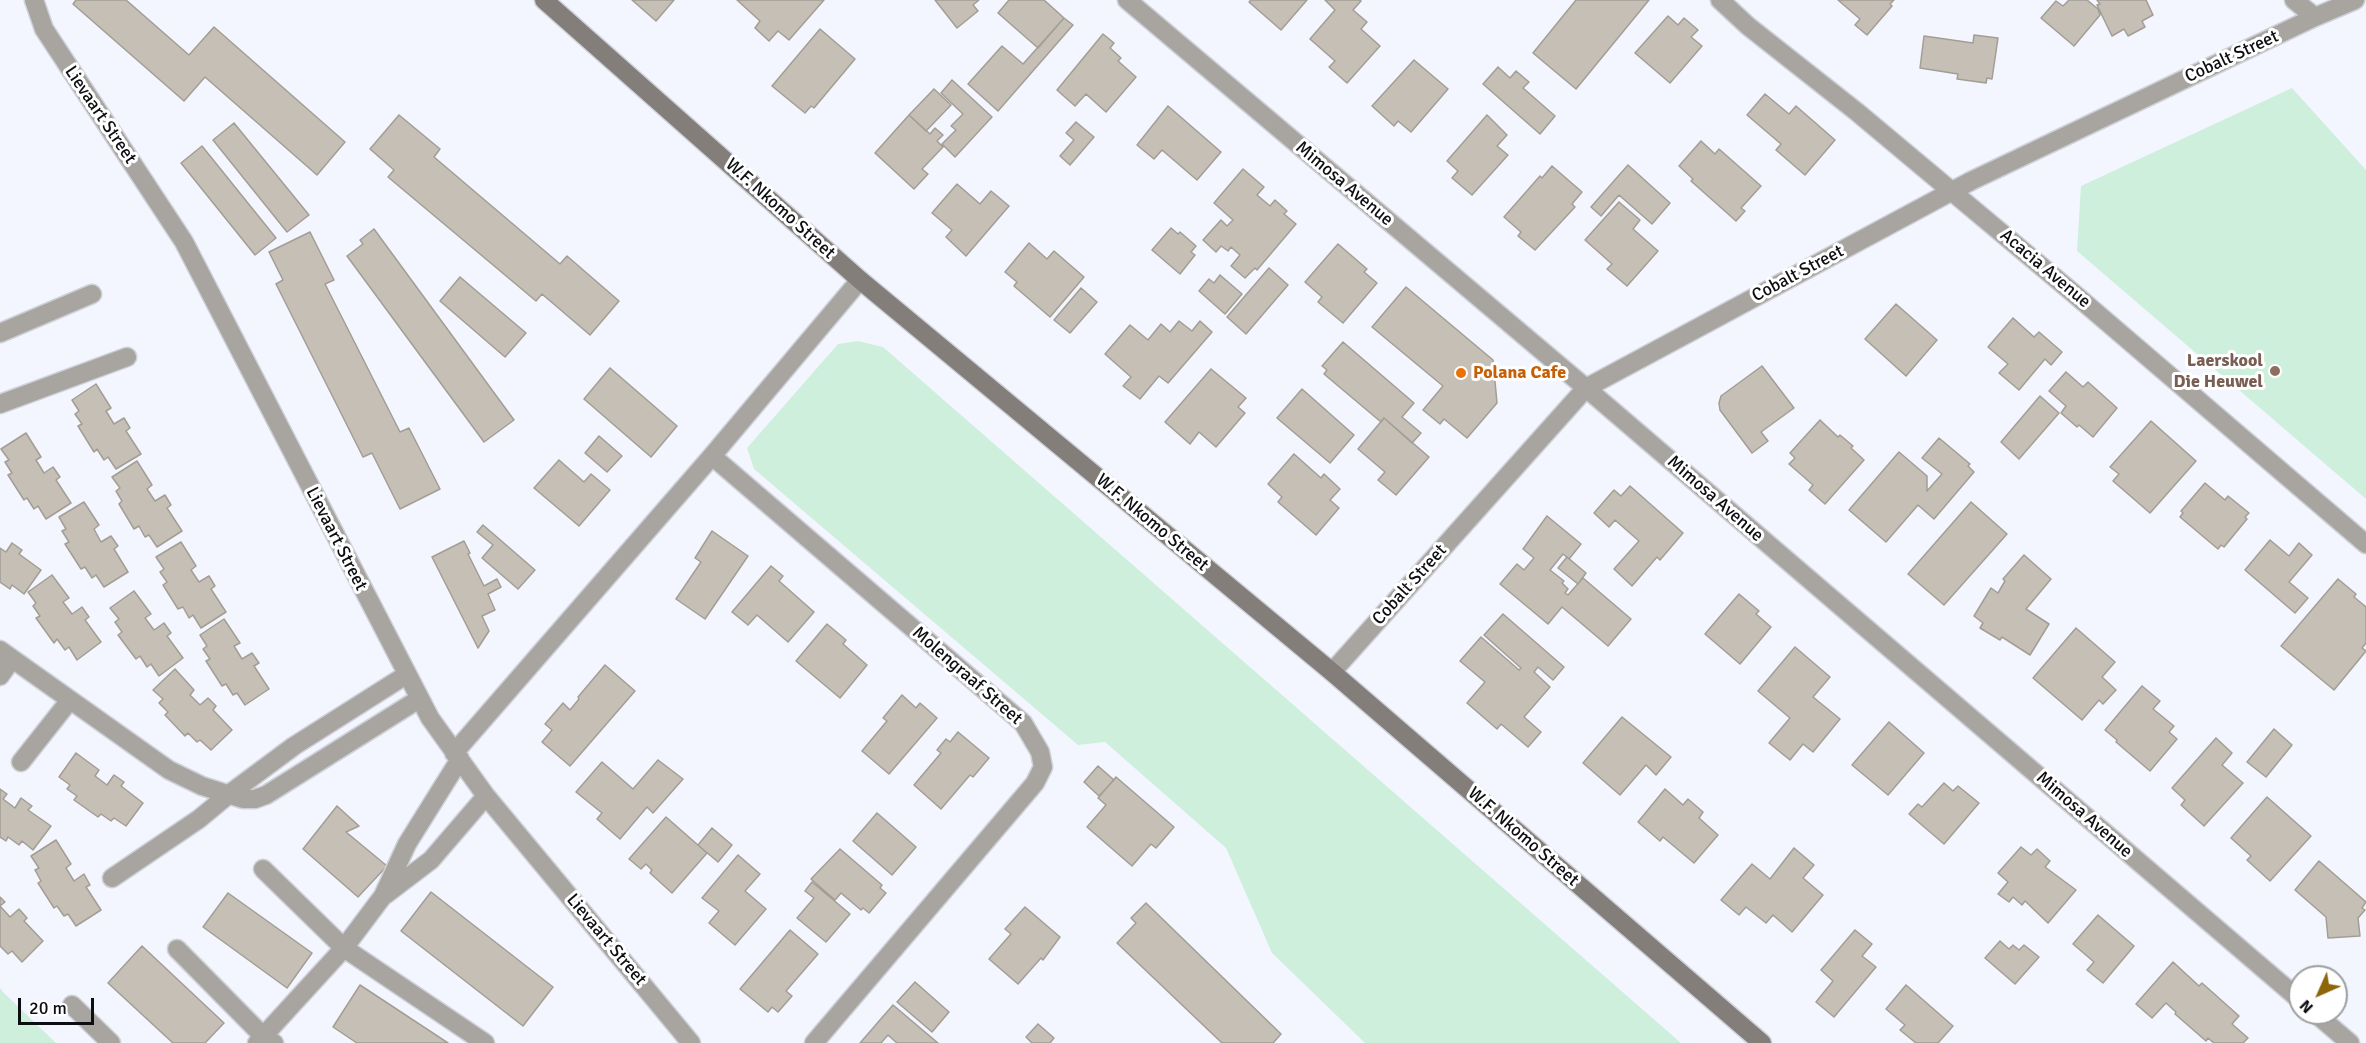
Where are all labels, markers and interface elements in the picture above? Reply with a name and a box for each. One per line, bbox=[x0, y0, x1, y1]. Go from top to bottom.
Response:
street label: Cobalt Street bbox=[2182, 26, 2282, 88]
street label: Lievaart Street bbox=[59, 62, 141, 168]
street label: Mimosa Avenue bbox=[1291, 137, 1397, 231]
street label: W.F. Nkomo Street bbox=[721, 154, 839, 264]
street label: Acacia Avenue bbox=[1995, 225, 2095, 313]
street label: Cobalt Street bbox=[1748, 241, 1848, 307]
place label: Laerskool Die Heuwel bbox=[2174, 350, 2263, 392]
place label: Polana Cafe bbox=[1473, 362, 1566, 384]
marker: Laerskool Die Heuwel bbox=[2268, 364, 2282, 378]
marker: Polana Cafe bbox=[1454, 366, 1468, 380]
street label: Mimosa Avenue bbox=[1662, 451, 1768, 547]
street label: W.F. Nkomo Street bbox=[1091, 470, 1213, 576]
street label: Lievaart Street bbox=[301, 484, 371, 594]
street label: Cobalt Street bbox=[1368, 540, 1452, 630]
street label: Molengraaf Street bbox=[907, 622, 1027, 730]
street label: Mimosa Avenue bbox=[2031, 767, 2137, 863]
street label: W.F. Nkomo Street bbox=[1463, 783, 1583, 891]
street label: Lievaart Street bbox=[561, 890, 651, 990]
north arrow bbox=[2288, 965, 2348, 1025]
scale bar bbox=[21, 986, 98, 1024]
text: N bbox=[2296, 995, 2318, 1017]
text: 20 m bbox=[29, 997, 67, 1019]

